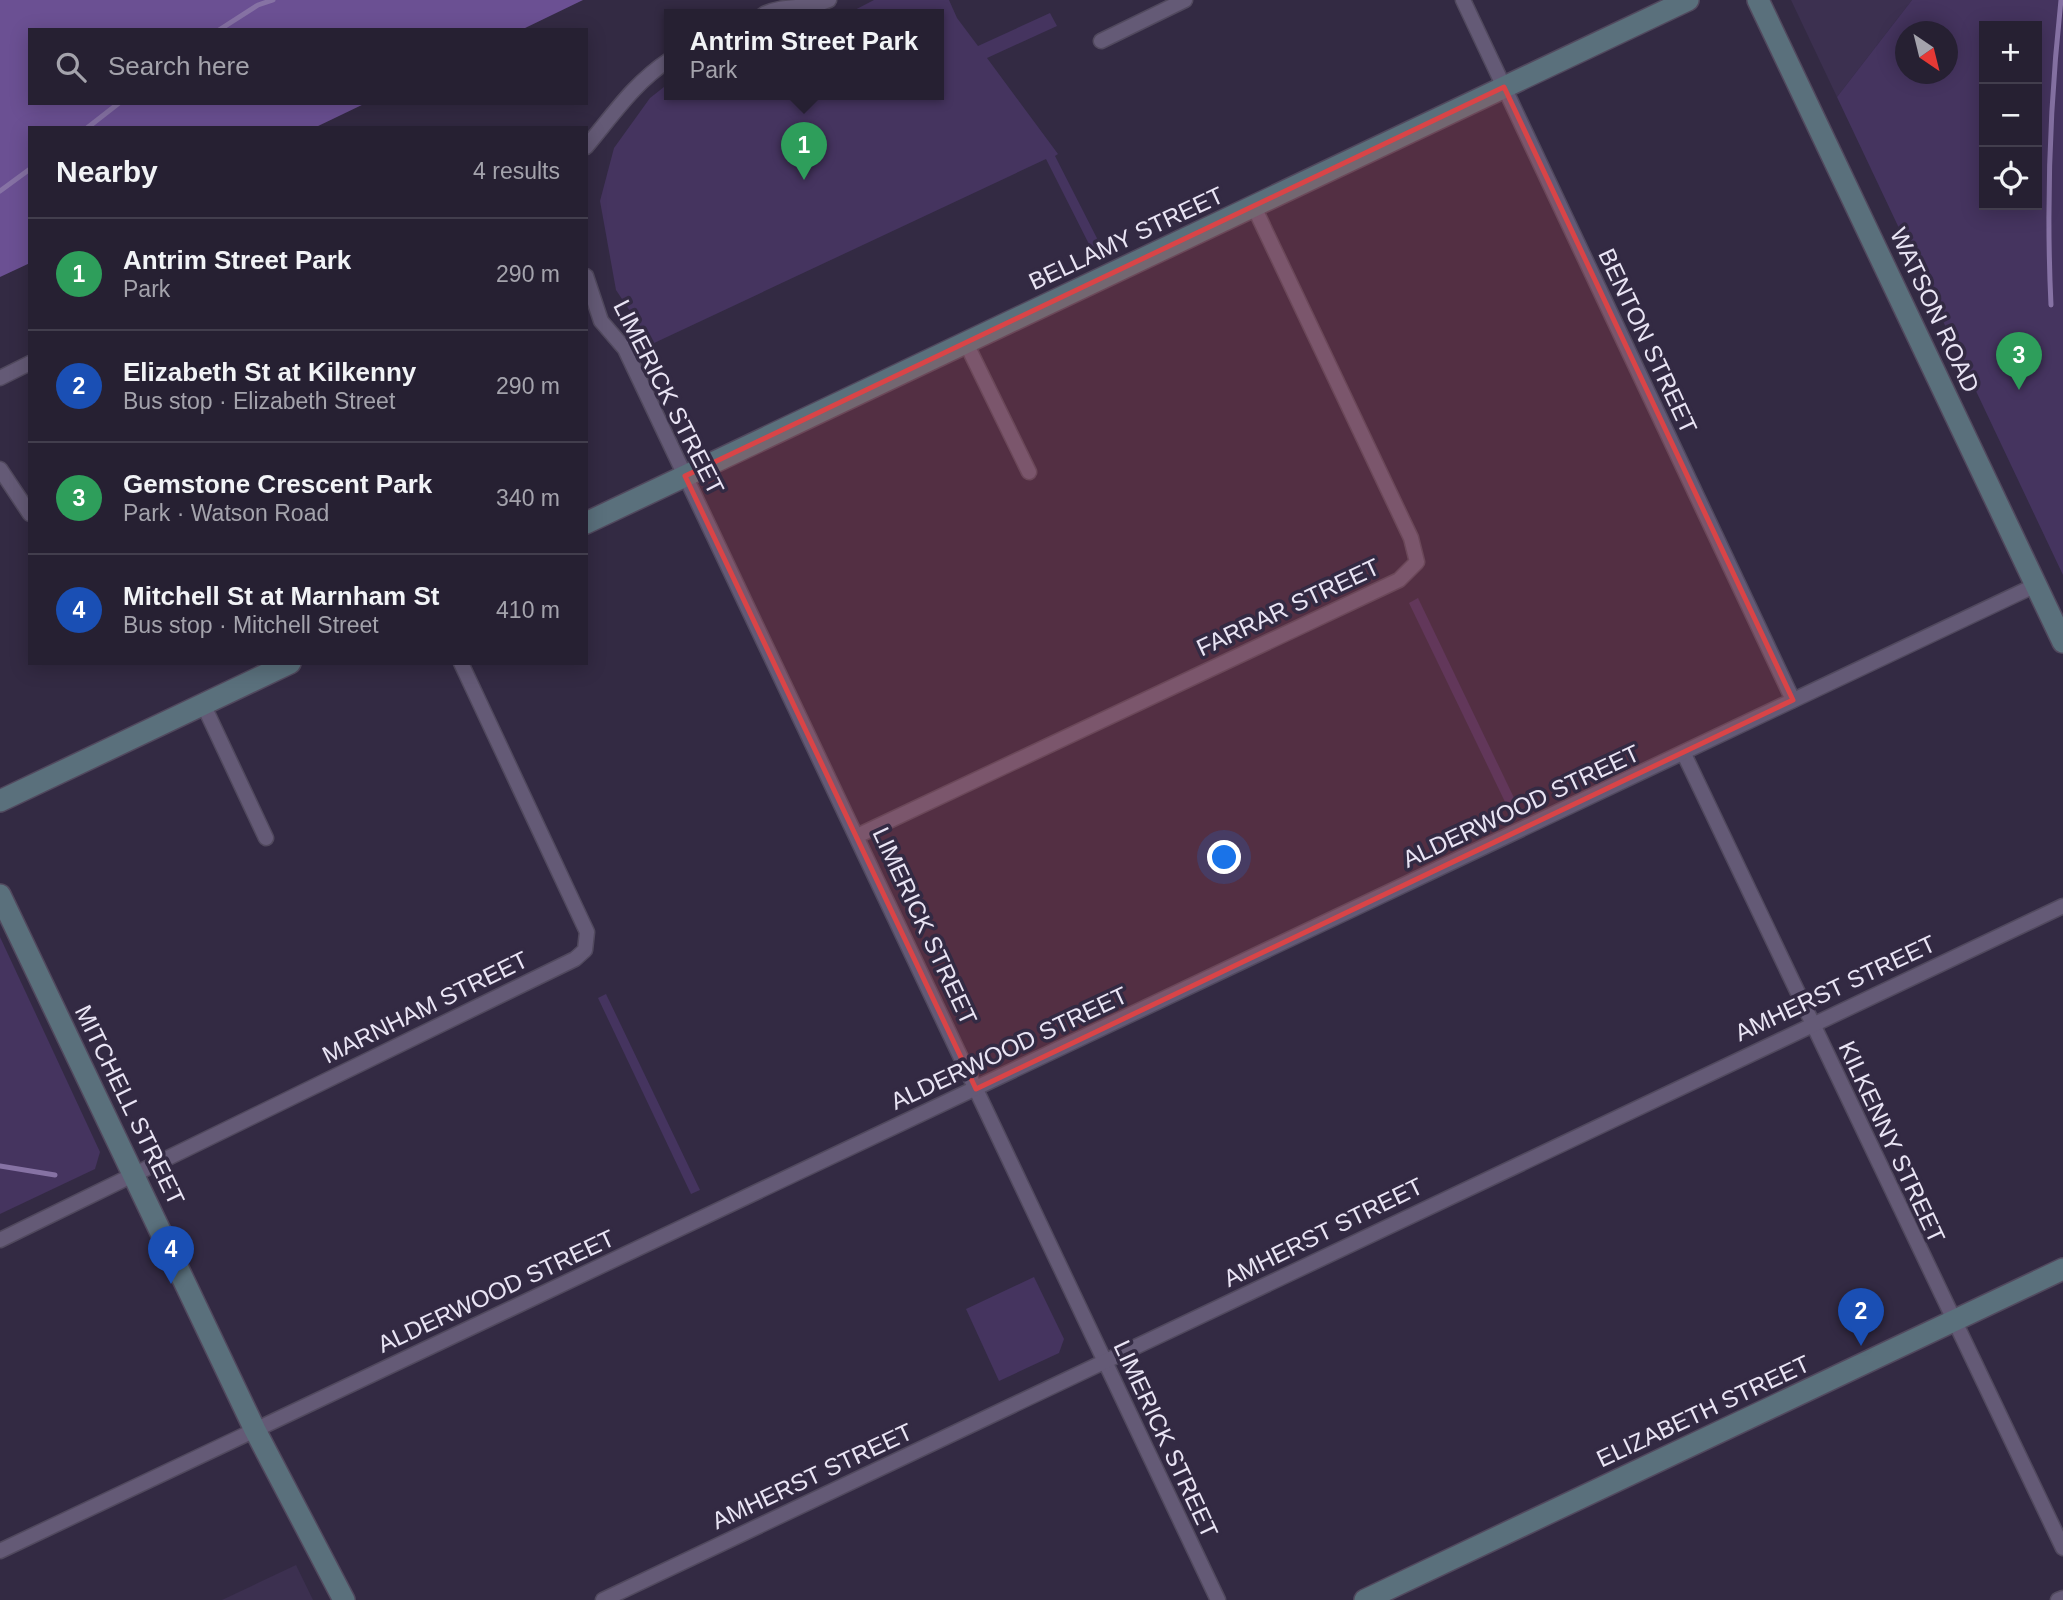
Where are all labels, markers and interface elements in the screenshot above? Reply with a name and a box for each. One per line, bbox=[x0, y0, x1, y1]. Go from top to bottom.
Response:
popup bbox=[664, 9, 944, 100]
north arrow bbox=[1895, 21, 1958, 84]
map controls bbox=[1979, 21, 2042, 210]
button: + bbox=[1979, 21, 2042, 84]
text: Antrim Street Park bbox=[690, 26, 918, 56]
search box bbox=[28, 28, 588, 105]
icon: search bbox=[52, 48, 90, 86]
text: Search here bbox=[108, 51, 250, 81]
text: Park bbox=[690, 57, 737, 83]
button: − bbox=[1979, 84, 2042, 147]
pin: 1 bbox=[781, 122, 827, 180]
button: locate bbox=[1979, 147, 2042, 210]
text: Nearby bbox=[56, 155, 158, 188]
text: 4 results bbox=[473, 158, 560, 184]
street label: BELLAMY STREET bbox=[1024, 181, 1228, 295]
street label: WATSON ROAD bbox=[1885, 223, 1985, 397]
street label: BENTON STREET bbox=[1593, 244, 1703, 438]
text: Antrim Street Park bbox=[123, 245, 351, 275]
text: 1 bbox=[73, 261, 85, 287]
text: 290 m bbox=[496, 261, 560, 287]
text: Park bbox=[123, 276, 170, 302]
street label: LIMERICK STREET bbox=[608, 295, 730, 499]
pin: 3 bbox=[1996, 332, 2042, 390]
text: Elizabeth St at Kilkenny bbox=[123, 357, 416, 387]
text: 2 bbox=[73, 373, 85, 399]
text: 290 m bbox=[496, 373, 560, 399]
text: Bus stop · Elizabeth Street bbox=[123, 388, 395, 414]
text: Gemstone Crescent Park bbox=[123, 469, 432, 499]
text: 3 bbox=[73, 485, 85, 511]
text: 340 m bbox=[496, 485, 560, 511]
text: Park · Watson Road bbox=[123, 500, 329, 526]
street label: FARRAR STREET bbox=[1192, 553, 1384, 661]
text: Mitchell St at Marnham St bbox=[123, 581, 439, 611]
text: 4 bbox=[73, 597, 85, 623]
text: 410 m bbox=[496, 597, 560, 623]
text: Bus stop · Mitchell Street bbox=[123, 612, 379, 638]
street label: ALDERWOOD STREET bbox=[1398, 739, 1644, 873]
street label: LIMERICK STREET bbox=[867, 823, 983, 1029]
your location bbox=[1207, 840, 1241, 874]
street label: AMHERST STREET bbox=[1730, 930, 1940, 1046]
street label: MARNHAM STREET bbox=[318, 945, 532, 1069]
street label: ALDERWOOD STREET bbox=[886, 981, 1132, 1115]
street label: MITCHELL STREET bbox=[70, 1001, 190, 1210]
street label: KILKENNY STREET bbox=[1833, 1037, 1951, 1248]
street label: AMHERST STREET bbox=[1219, 1172, 1427, 1292]
street label: ALDERWOOD STREET bbox=[373, 1224, 619, 1358]
pin: 4 bbox=[148, 1226, 194, 1284]
pin: 2 bbox=[1838, 1288, 1884, 1346]
street label: LIMERICK STREET bbox=[1108, 1336, 1224, 1542]
street label: ELIZABETH STREET bbox=[1592, 1350, 1814, 1472]
street label: AMHERST STREET bbox=[707, 1418, 917, 1534]

